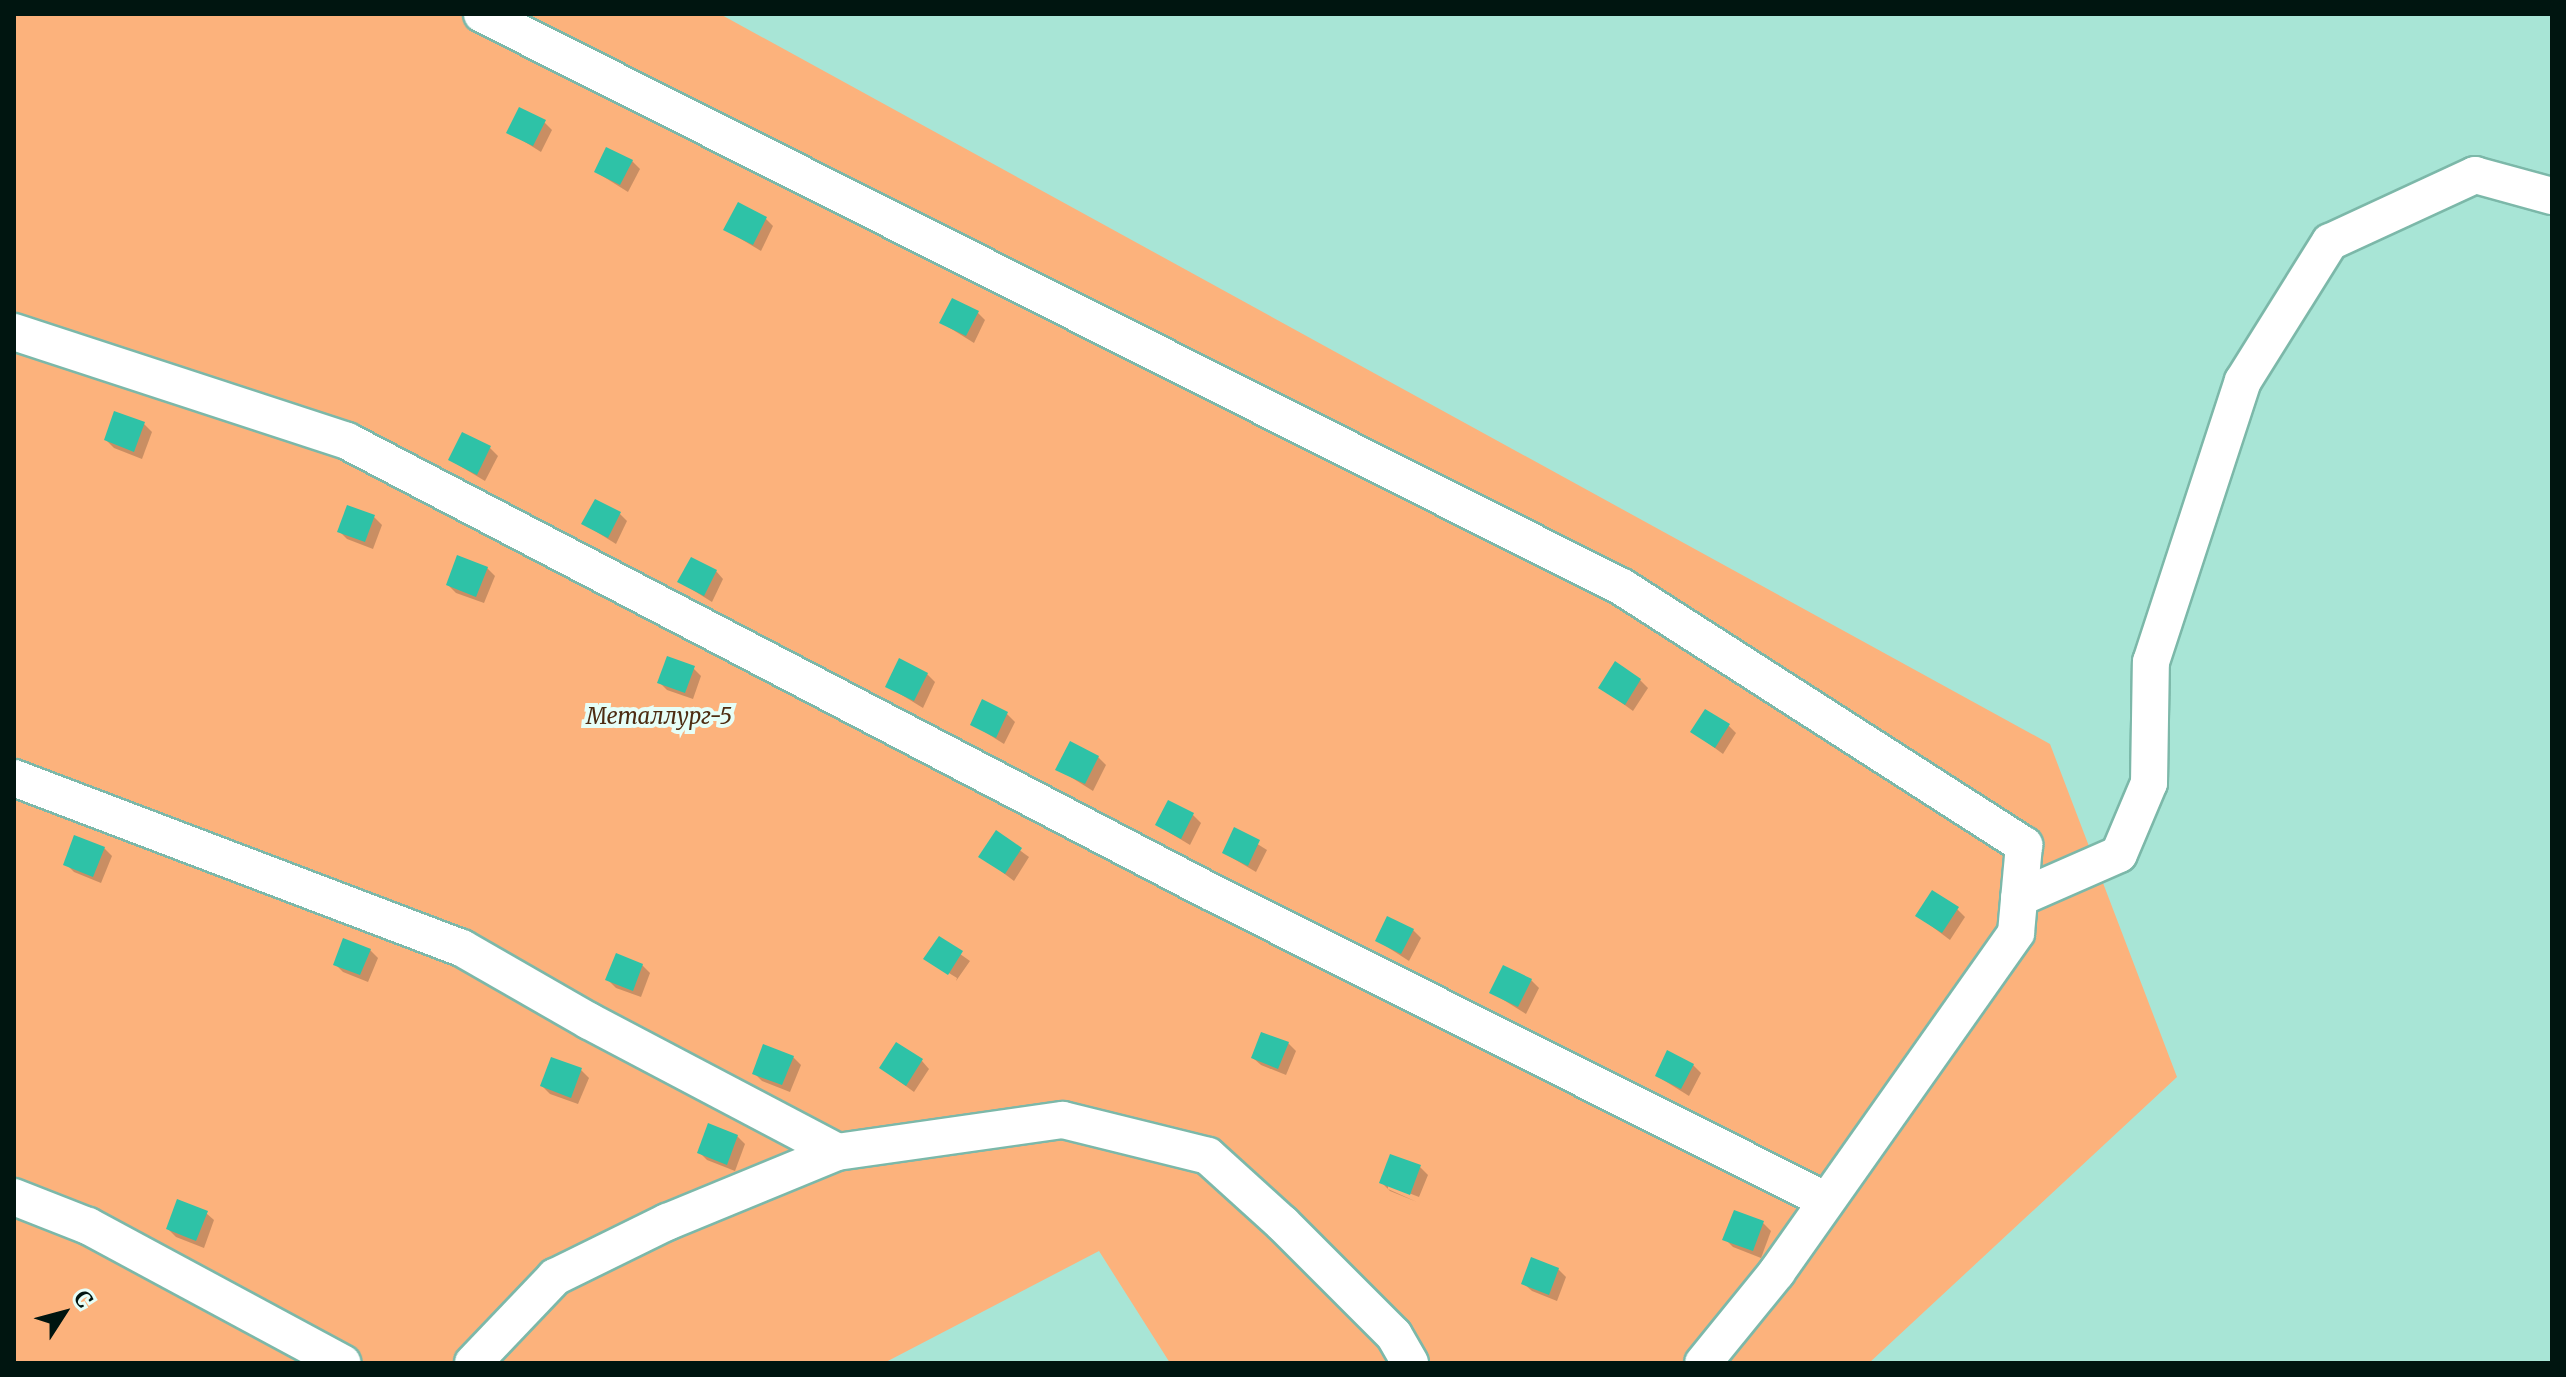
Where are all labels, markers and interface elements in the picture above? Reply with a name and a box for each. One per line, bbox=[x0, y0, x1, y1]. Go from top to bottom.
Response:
park label: Металлург-5 bbox=[586, 704, 732, 730]
north arrow bbox=[24, 1273, 104, 1353]
text: С bbox=[68, 1285, 99, 1313]

